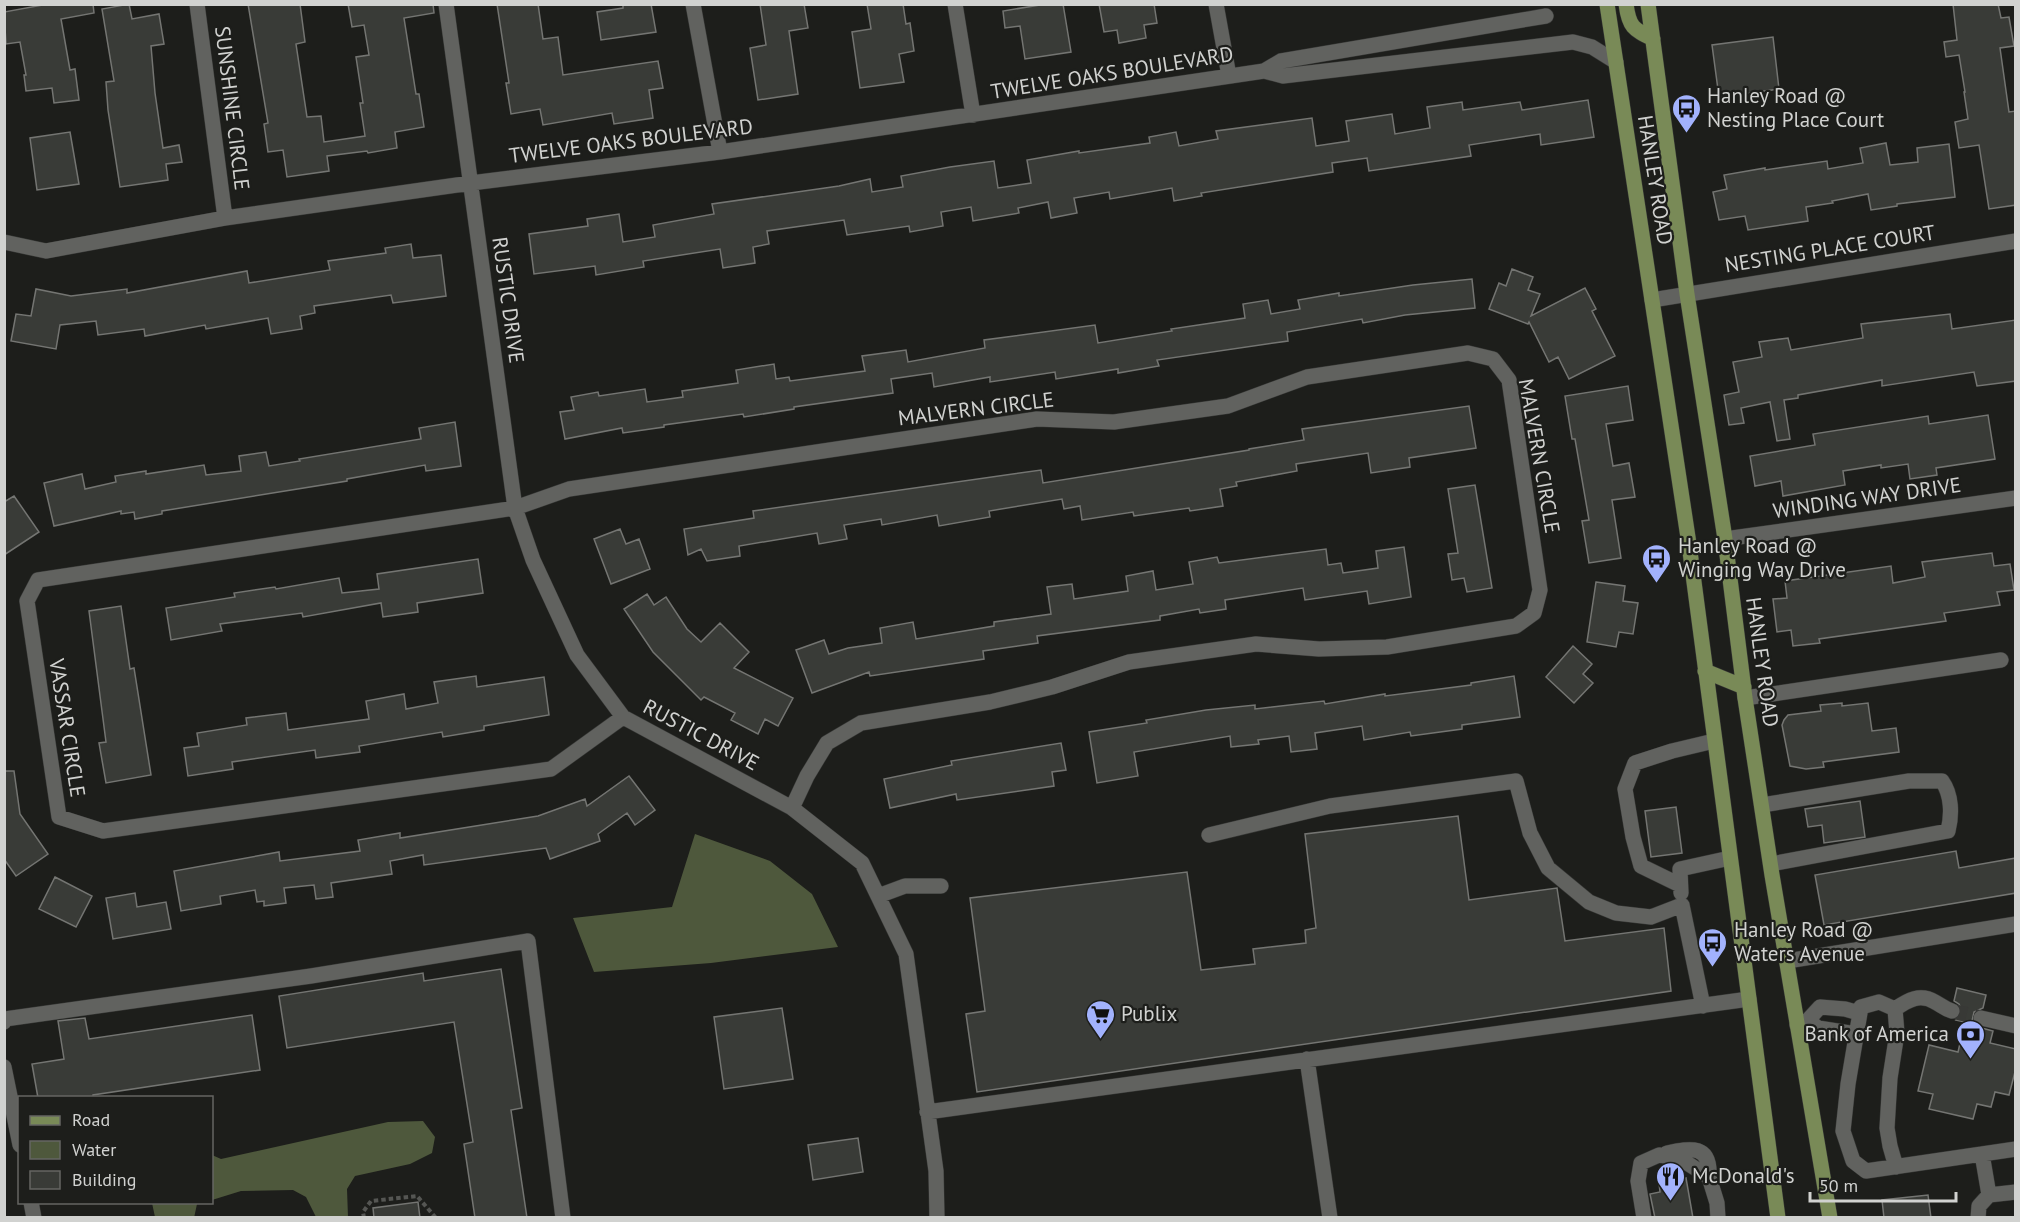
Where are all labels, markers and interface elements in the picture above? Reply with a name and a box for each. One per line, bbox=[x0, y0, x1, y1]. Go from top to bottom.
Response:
street label: SUNSHINE CIRCLE bbox=[209, 24, 256, 192]
street label: TWELVE OAKS BOULEVARD bbox=[989, 40, 1235, 105]
place label: Hanley Road @ Nesting Place Court bbox=[1707, 82, 1884, 133]
bus stop icon: Hanley Road @ Nesting Place Court bbox=[1670, 92, 1702, 134]
street label: TWELVE OAKS BOULEVARD bbox=[508, 112, 754, 169]
street label: HANLEY ROAD bbox=[1632, 113, 1679, 247]
street label: NESTING PLACE COURT bbox=[1723, 218, 1937, 278]
street label: RUSTIC DRIVE bbox=[486, 235, 531, 365]
street label: MALVERN CIRCLE bbox=[1513, 376, 1566, 535]
street label: MALVERN CIRCLE bbox=[896, 386, 1055, 431]
street label: WINDING WAY DRIVE bbox=[1771, 471, 1963, 524]
place label: Hanley Road @ Winging Way Drive bbox=[1678, 532, 1846, 583]
bus stop icon: Hanley Road @ Winging Way Drive bbox=[1641, 542, 1673, 584]
street label: HANLEY ROAD bbox=[1740, 595, 1785, 729]
street label: VASSAR CIRCLE bbox=[43, 656, 92, 799]
street label: RUSTIC DRIVE bbox=[639, 693, 764, 776]
place label: Hanley Road @ Waters Avenue bbox=[1734, 916, 1873, 967]
bus stop icon: Hanley Road @ Waters Avenue bbox=[1697, 926, 1729, 968]
supermarket icon: Publix bbox=[1084, 998, 1116, 1040]
place label: Publix bbox=[1121, 1000, 1177, 1027]
bank icon: Bank of America bbox=[1954, 1018, 1986, 1060]
place label: Bank of America bbox=[1804, 1020, 1949, 1047]
legend bbox=[18, 1096, 213, 1204]
text: Road bbox=[72, 1108, 110, 1131]
text: Water bbox=[72, 1138, 116, 1161]
restaurant icon: McDonald's bbox=[1655, 1160, 1687, 1202]
place label: McDonald's bbox=[1692, 1162, 1795, 1189]
scale bar bbox=[1810, 1165, 1956, 1203]
text: Building bbox=[72, 1168, 136, 1191]
text: 50 m bbox=[1819, 1174, 1858, 1197]

